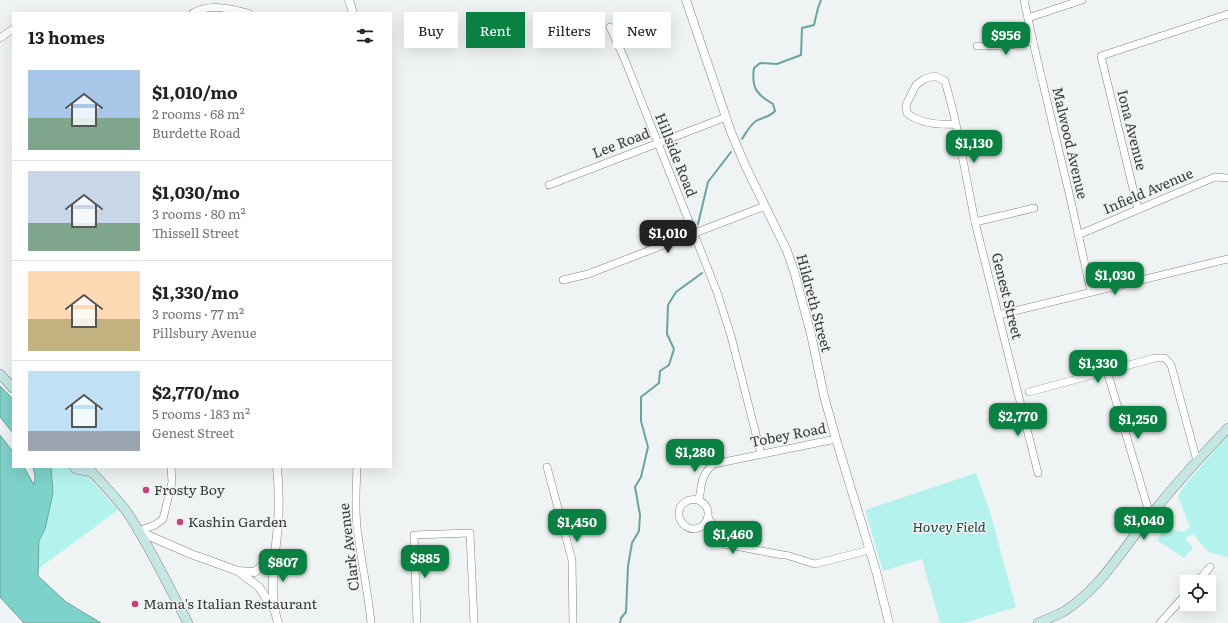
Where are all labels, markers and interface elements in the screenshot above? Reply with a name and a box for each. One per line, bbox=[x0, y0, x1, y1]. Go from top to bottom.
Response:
chip: Buy bbox=[404, 12, 458, 48]
chip: Rent bbox=[466, 12, 525, 48]
chip: Filters bbox=[533, 12, 605, 48]
chip: New bbox=[613, 12, 671, 48]
pin: $956 bbox=[982, 22, 1030, 56]
text: 13 homes bbox=[28, 24, 105, 49]
icon: filters bbox=[354, 25, 376, 47]
text: $956 bbox=[991, 25, 1021, 44]
text: $1,010/mo bbox=[152, 79, 238, 104]
street label: Malwood Avenue bbox=[1048, 85, 1094, 201]
icon: home bbox=[60, 86, 108, 134]
street label: Iona Avenue bbox=[1113, 87, 1153, 172]
text: 2 rooms · 68 m² bbox=[152, 104, 245, 123]
street label: Hillside Road bbox=[651, 110, 703, 200]
street label: Lee Road bbox=[589, 122, 653, 162]
text: Burdette Road bbox=[152, 123, 241, 142]
pin: $1,130 bbox=[941, 130, 1007, 164]
text: $1,130 bbox=[955, 133, 993, 152]
street label: Infield Avenue bbox=[1099, 162, 1196, 218]
text: $1,030/mo bbox=[152, 179, 240, 204]
icon: home bbox=[60, 187, 108, 235]
text: 3 rooms · 80 m² bbox=[152, 204, 246, 223]
pin: $1,010 bbox=[635, 220, 701, 254]
text: Thissell Street bbox=[152, 223, 239, 242]
text: $1,010 bbox=[649, 223, 687, 242]
street label: Genest Street bbox=[988, 250, 1028, 341]
street label: Hildreth Street bbox=[792, 251, 838, 354]
pin: $1,030 bbox=[1082, 262, 1148, 296]
text: $1,030 bbox=[1095, 265, 1135, 284]
text: $1,330/mo bbox=[152, 279, 239, 304]
icon: home bbox=[60, 287, 108, 335]
text: 3 rooms · 77 m² bbox=[152, 304, 244, 323]
text: Pillsbury Avenue bbox=[152, 323, 256, 342]
pin: $1,330 bbox=[1065, 350, 1131, 384]
text: $1,330 bbox=[1078, 353, 1118, 372]
text: $2,770/mo bbox=[152, 379, 239, 404]
icon: home bbox=[60, 387, 108, 435]
pin: $2,770 bbox=[985, 403, 1051, 437]
text: 5 rooms · 183 m² bbox=[152, 404, 250, 423]
text: $2,770 bbox=[998, 406, 1038, 425]
pin: $1,250 bbox=[1105, 406, 1171, 440]
text: $1,250 bbox=[1118, 409, 1158, 428]
street label: Tobey Road bbox=[748, 417, 828, 451]
text: Genest Street bbox=[152, 423, 234, 442]
pin: $1,280 bbox=[662, 439, 728, 473]
text: $1,280 bbox=[675, 442, 715, 461]
place label: Frosty Boy bbox=[154, 479, 226, 499]
marker: Frosty Boy bbox=[141, 485, 151, 495]
street label: Clark Avenue bbox=[333, 502, 363, 592]
pin: $1,040 bbox=[1111, 507, 1177, 541]
pin: $1,450 bbox=[544, 509, 610, 543]
text: $1,040 bbox=[1123, 510, 1165, 529]
place label: Kashin Garden bbox=[188, 511, 287, 531]
text: $1,450 bbox=[557, 512, 597, 531]
park label: Hovey Field bbox=[912, 516, 986, 536]
marker: Kashin Garden bbox=[175, 517, 185, 527]
pin: $1,460 bbox=[700, 521, 766, 555]
text: $1,460 bbox=[713, 524, 753, 543]
pin: $885 bbox=[401, 545, 449, 579]
text: $885 bbox=[410, 548, 440, 567]
pin: $807 bbox=[259, 549, 307, 583]
text: $807 bbox=[268, 552, 298, 571]
map controls bbox=[1180, 575, 1216, 611]
button: locate bbox=[1180, 575, 1216, 611]
place label: Mama's Italian Restaurant bbox=[143, 593, 318, 613]
marker: Mama's Italian Restaurant bbox=[130, 599, 140, 609]

